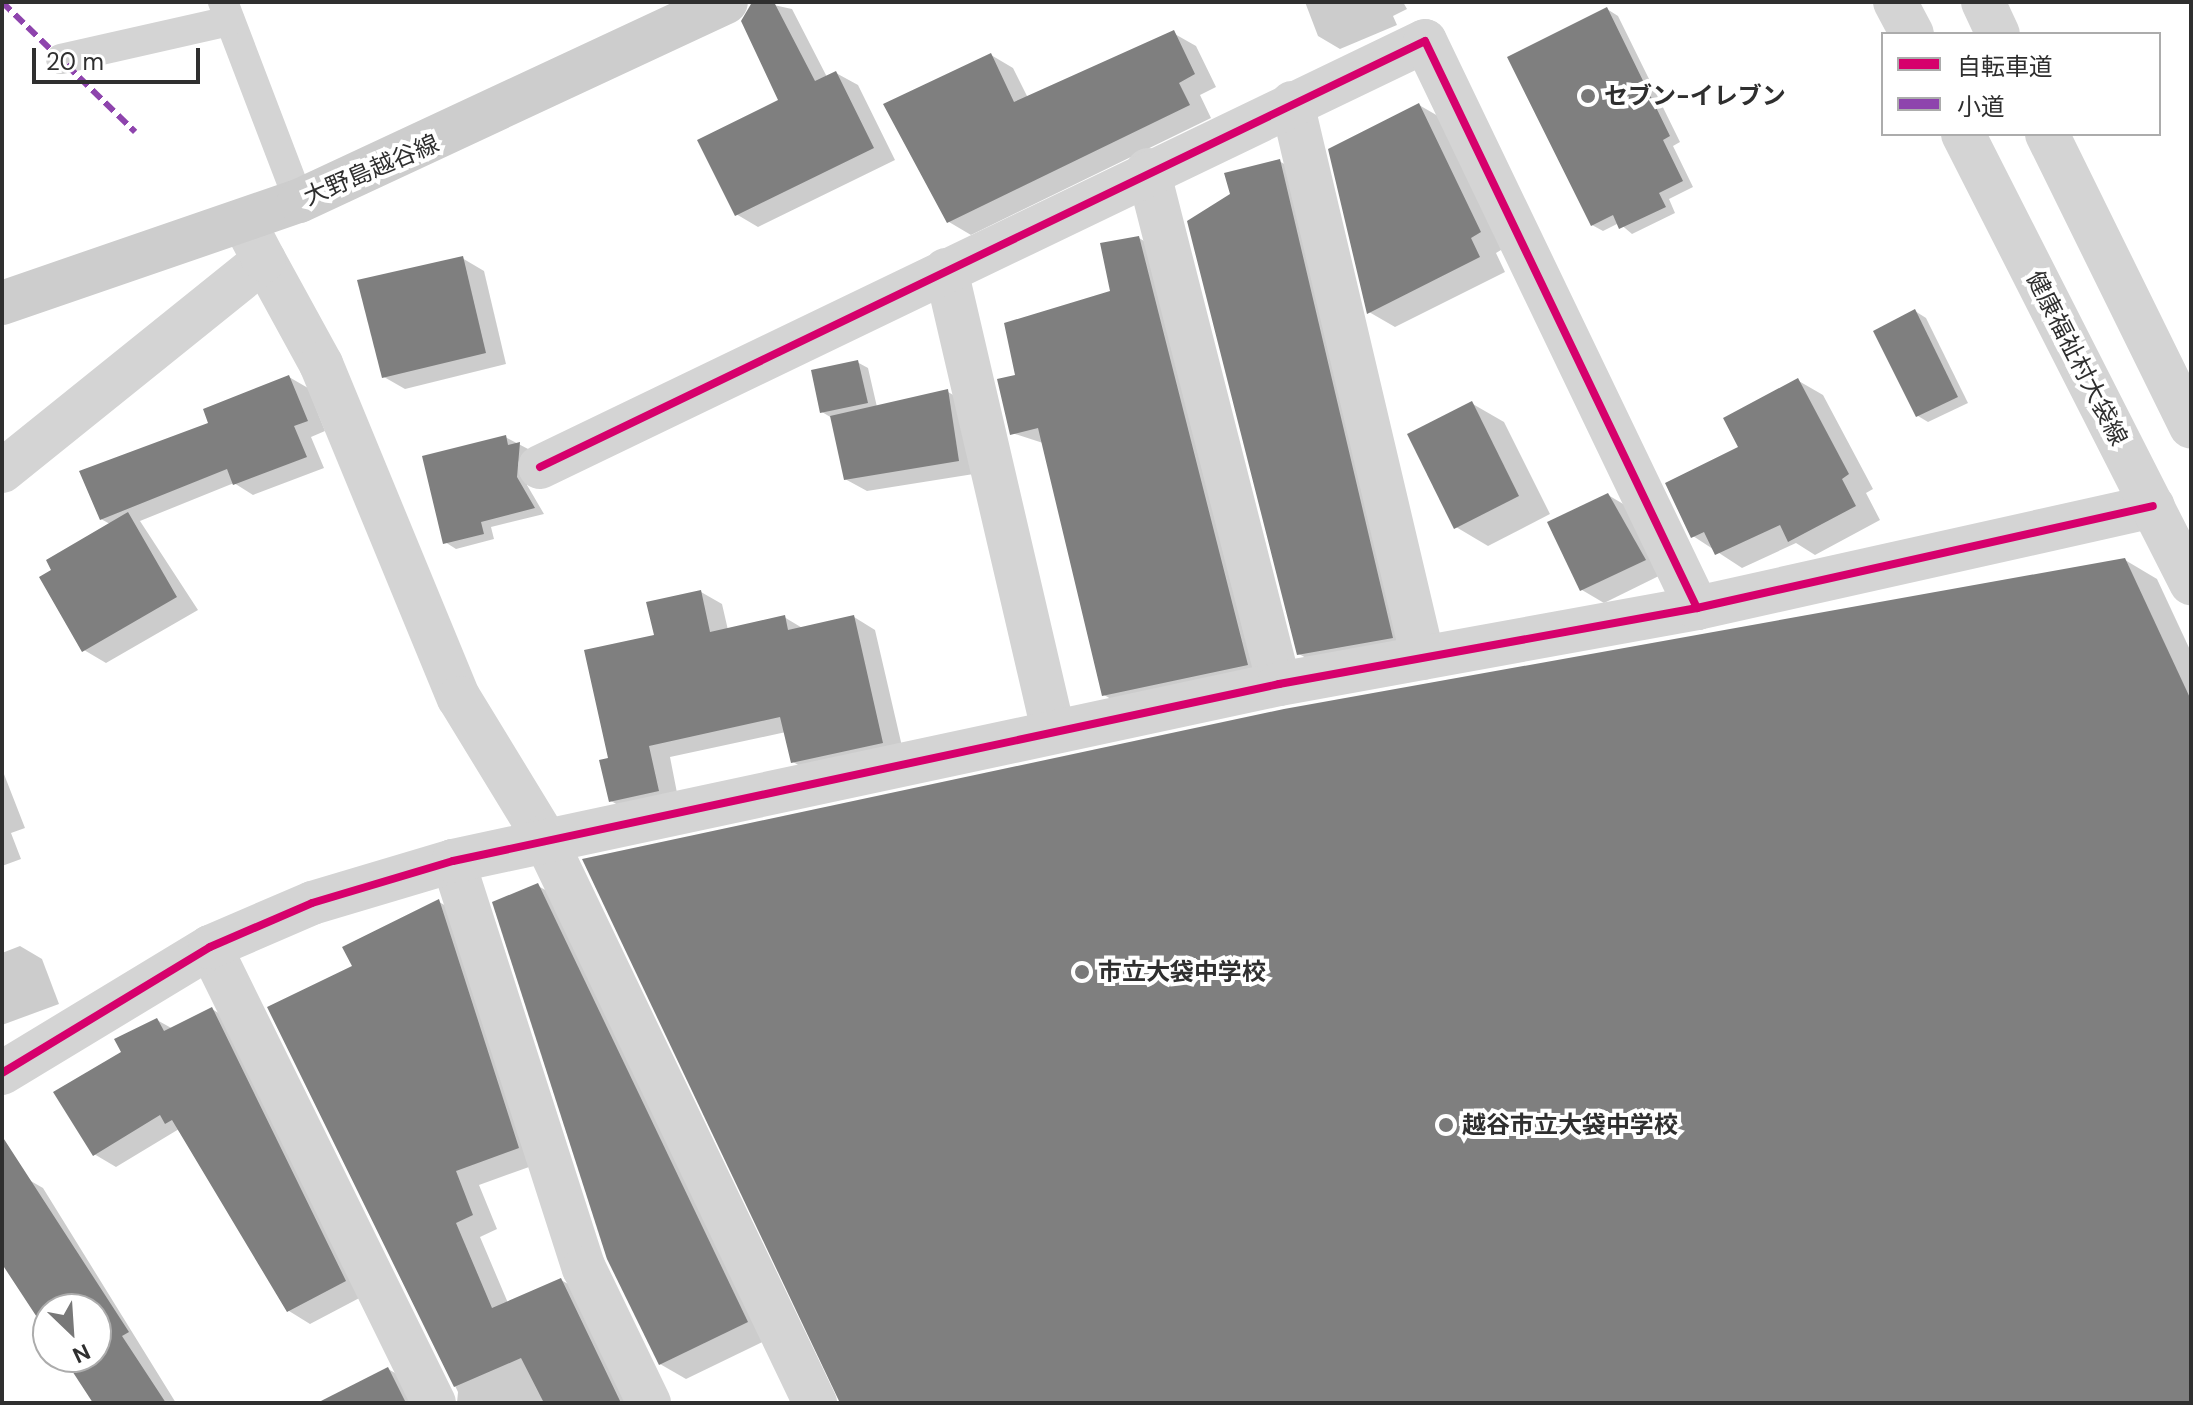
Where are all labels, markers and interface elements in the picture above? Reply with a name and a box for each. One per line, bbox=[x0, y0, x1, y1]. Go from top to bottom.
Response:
scale bar bbox=[36, 32, 204, 82]
legend bbox=[1881, 32, 2161, 136]
text: 20 m bbox=[46, 46, 104, 77]
text: 自転車道 bbox=[1957, 51, 2053, 82]
place label: セブン-イレブン bbox=[1604, 82, 1786, 110]
marker: セブン-イレブン bbox=[1579, 87, 1597, 105]
text: 小道 bbox=[1957, 91, 2005, 122]
street label: 大野島越谷線 bbox=[299, 129, 443, 211]
street label: 健康福祉村大袋線 bbox=[2021, 266, 2133, 450]
place label: 市立大袋中学校 bbox=[1098, 958, 1266, 986]
marker: 市立大袋中学校 bbox=[1073, 963, 1091, 981]
place label: 越谷市立大袋中学校 bbox=[1462, 1111, 1678, 1139]
marker: 越谷市立大袋中学校 bbox=[1437, 1116, 1455, 1134]
north arrow bbox=[32, 1293, 112, 1373]
text: N bbox=[68, 1337, 95, 1370]

